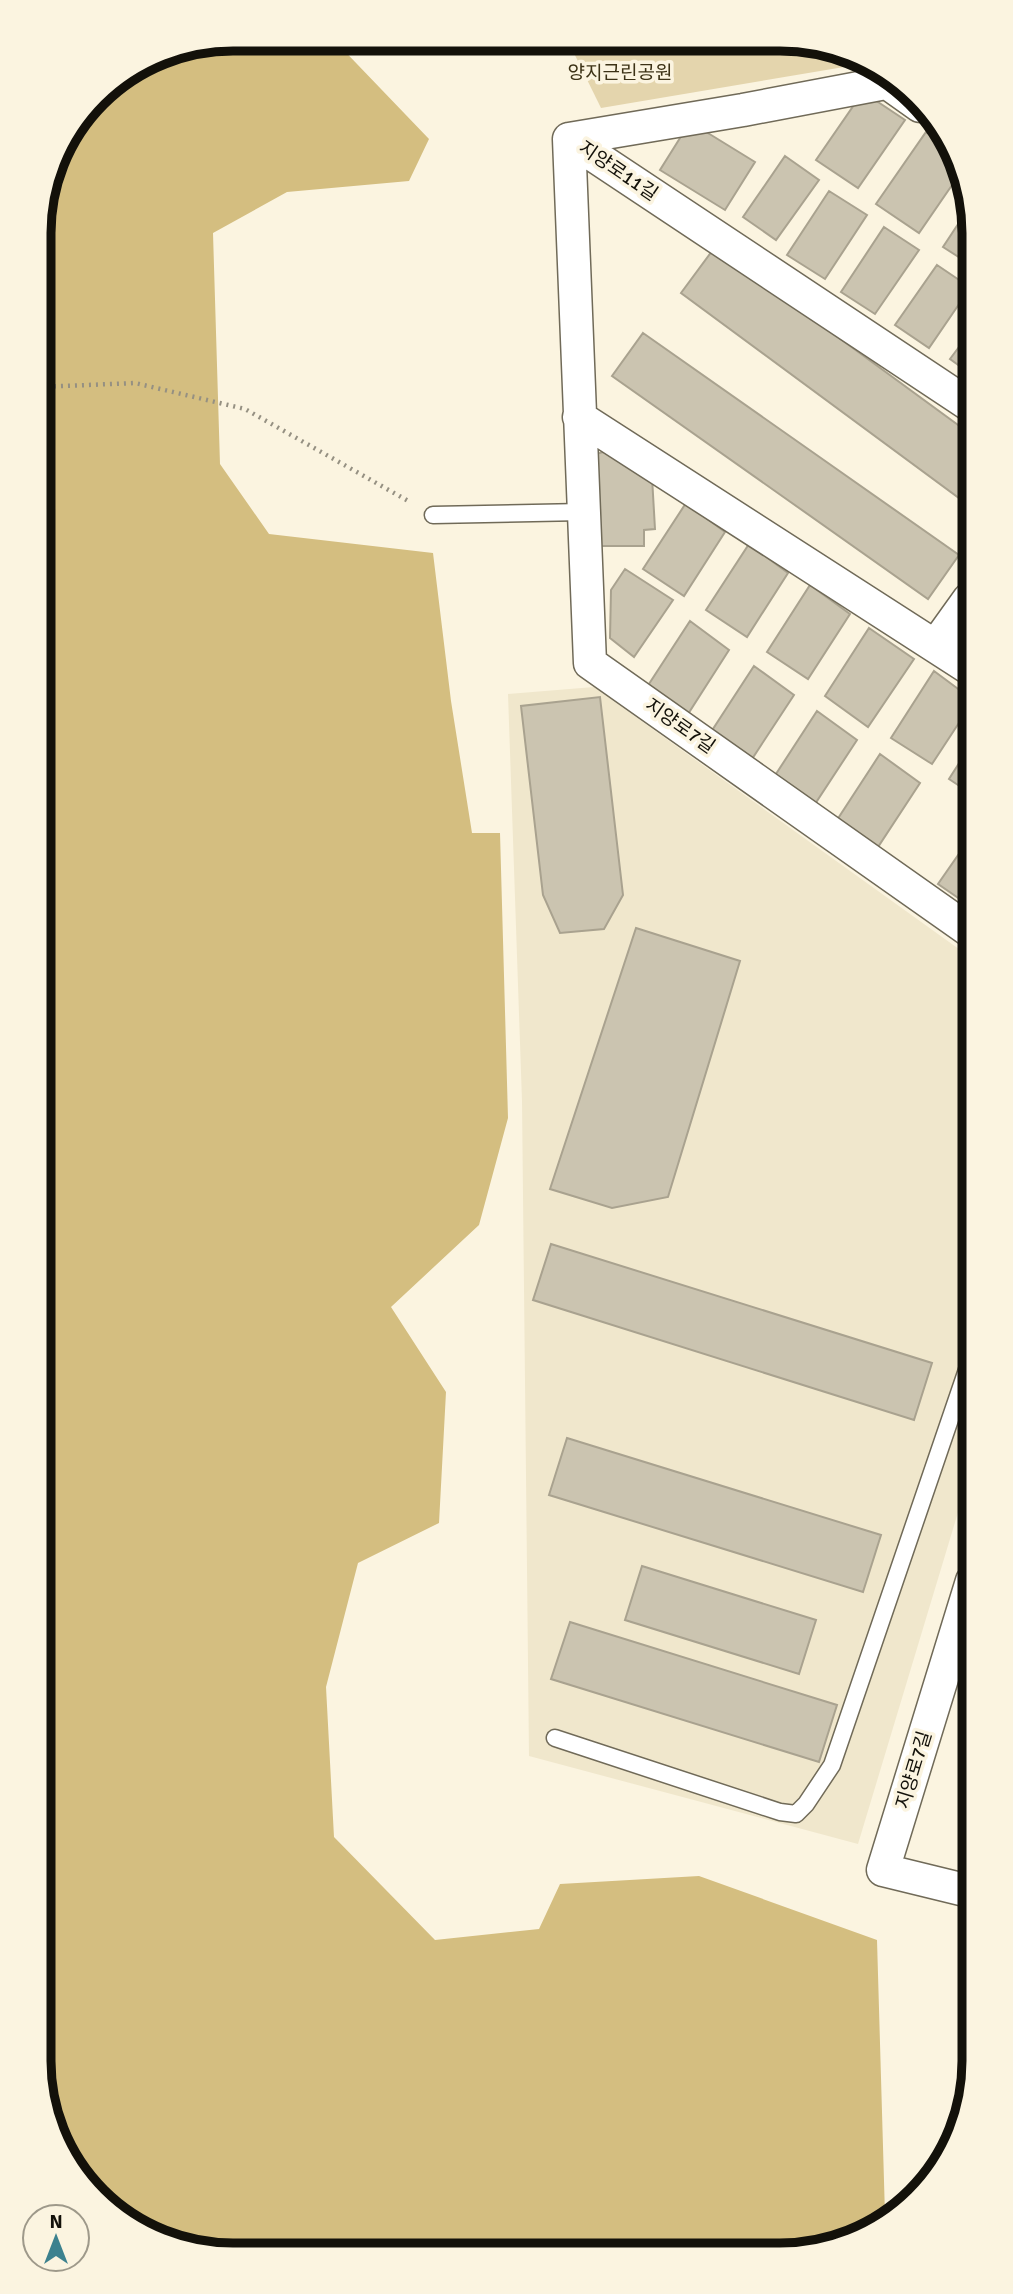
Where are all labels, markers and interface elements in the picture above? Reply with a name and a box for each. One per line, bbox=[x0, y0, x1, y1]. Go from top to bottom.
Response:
park label: 양지근린공원 bbox=[568, 61, 672, 85]
street label: 지양로11길 bbox=[574, 136, 662, 206]
street label: 지양로7길 bbox=[640, 693, 720, 759]
street label: 지양로7길 bbox=[891, 1728, 937, 1812]
north arrow bbox=[21, 2203, 91, 2273]
text: N bbox=[49, 2210, 63, 2234]

